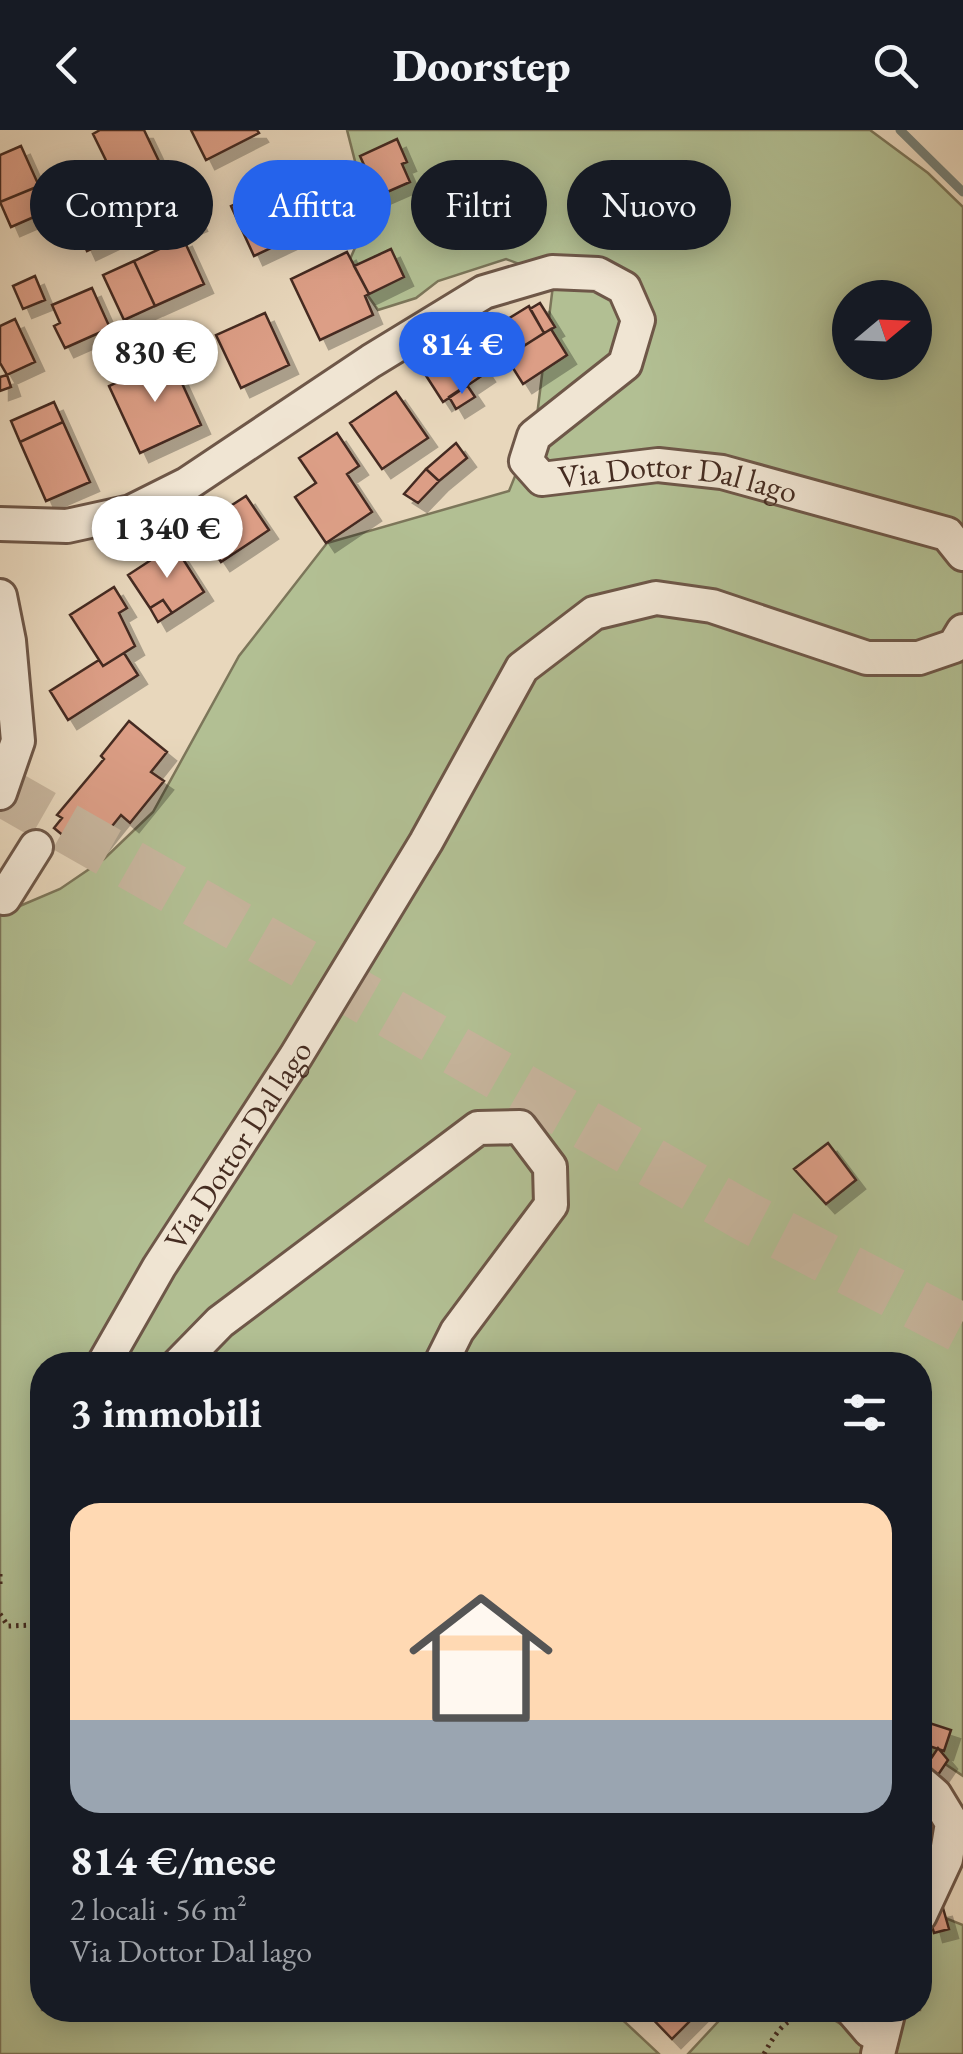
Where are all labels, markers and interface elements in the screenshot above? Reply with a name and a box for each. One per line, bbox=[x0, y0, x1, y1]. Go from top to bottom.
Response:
text: Doorstep bbox=[393, 36, 570, 94]
icon: back bbox=[40, 38, 95, 93]
icon: search bbox=[868, 38, 923, 93]
chip: Compra bbox=[30, 160, 213, 250]
chip: Affitta bbox=[233, 160, 391, 250]
chip: Filtri bbox=[411, 160, 547, 250]
chip: Nuovo bbox=[567, 160, 731, 250]
north arrow bbox=[832, 280, 932, 380]
map controls bbox=[832, 280, 932, 380]
pin: 814 € bbox=[392, 312, 532, 397]
pin: 830 € bbox=[85, 320, 225, 405]
text: 814 € bbox=[421, 323, 503, 365]
text: 830 € bbox=[114, 331, 196, 373]
street label: Via Dottor Dal lago bbox=[556, 444, 802, 513]
pin: 1 340 € bbox=[75, 496, 259, 581]
text: 1 340 € bbox=[114, 507, 220, 549]
street label: Via Dottor Dal lago bbox=[154, 1033, 322, 1258]
text: 3 immobili bbox=[70, 1385, 262, 1440]
icon: filters bbox=[837, 1385, 892, 1440]
icon: home bbox=[391, 1568, 571, 1748]
text: 814 €/mese bbox=[70, 1833, 276, 1888]
text: 2 locali · 56 m² bbox=[70, 1888, 247, 1930]
text: Via Dottor Dal lago bbox=[70, 1930, 312, 1972]

